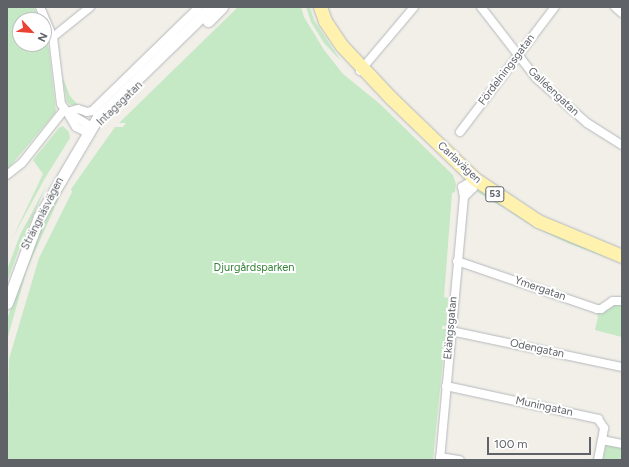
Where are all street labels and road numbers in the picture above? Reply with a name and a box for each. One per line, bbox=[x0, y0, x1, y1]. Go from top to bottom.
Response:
street label: Fördelningsgatan bbox=[476, 32, 538, 108]
street label: Galléengatan bbox=[525, 65, 581, 119]
street label: Intagsgatan bbox=[94, 79, 146, 129]
street label: Carlavägen bbox=[434, 139, 484, 187]
street label: Strängnäsvägen bbox=[19, 176, 67, 252]
road number: 53 bbox=[485, 186, 505, 202]
street label: Ymergatan bbox=[513, 274, 567, 304]
street label: Ekängsgatan bbox=[442, 296, 460, 360]
street label: Odengatan bbox=[509, 337, 565, 361]
street label: Muningatan bbox=[514, 394, 574, 420]

